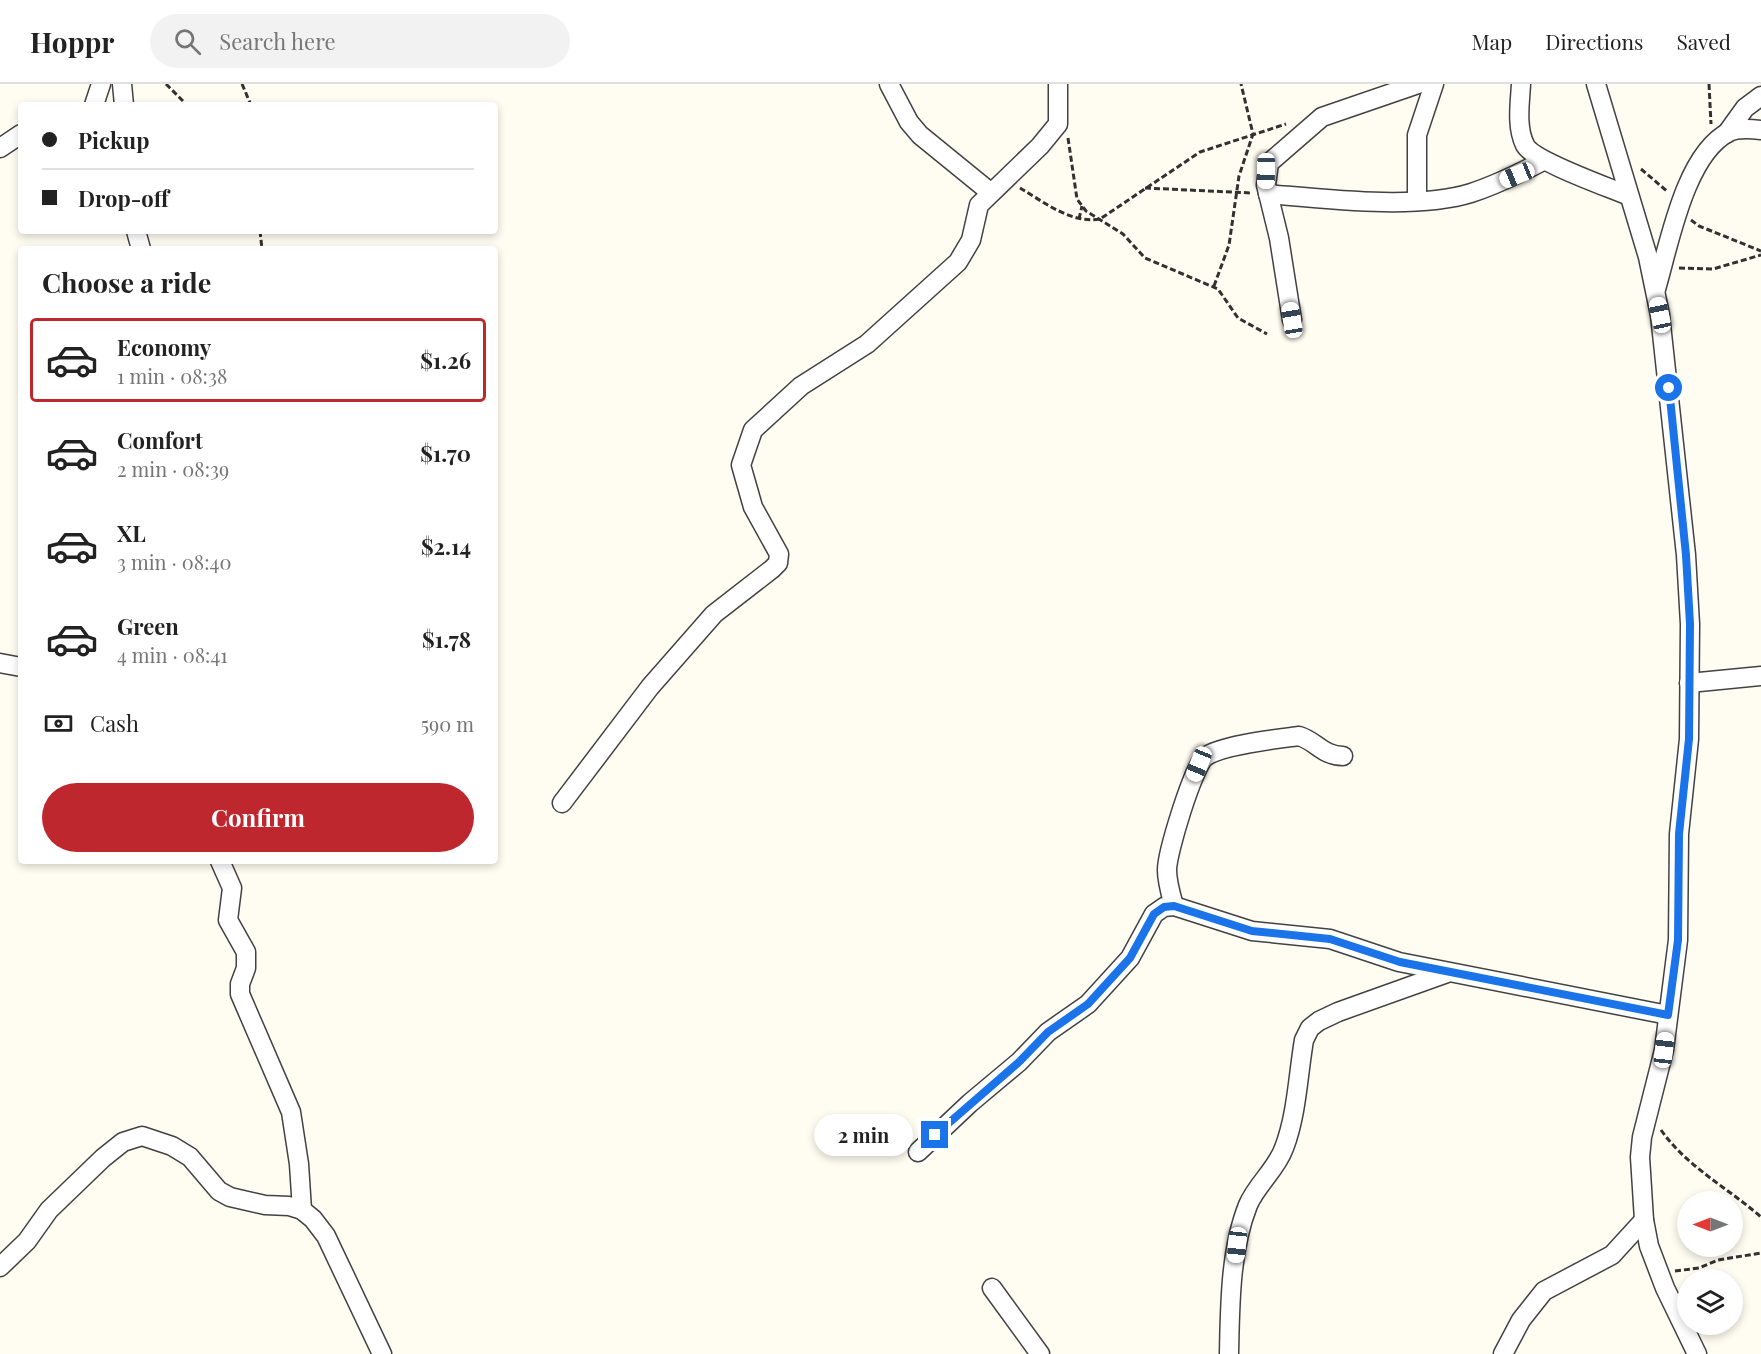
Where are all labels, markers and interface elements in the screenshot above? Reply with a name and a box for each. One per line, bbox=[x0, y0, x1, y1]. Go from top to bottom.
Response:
search box bbox=[150, 14, 570, 68]
text: Hoppr bbox=[30, 23, 114, 60]
icon: search bbox=[171, 25, 204, 58]
text: Search here bbox=[219, 26, 336, 56]
text: Map bbox=[1471, 27, 1512, 55]
text: Directions bbox=[1545, 27, 1643, 55]
text: Saved bbox=[1676, 27, 1731, 55]
text: Pickup bbox=[78, 125, 149, 155]
car bbox=[1257, 153, 1275, 189]
car bbox=[1497, 160, 1537, 190]
text: Drop-off bbox=[78, 183, 169, 213]
text: Choose a ride bbox=[42, 264, 211, 300]
car bbox=[1647, 296, 1673, 334]
car bbox=[1280, 301, 1304, 339]
text: Economy bbox=[117, 332, 211, 362]
icon: car bbox=[45, 333, 99, 387]
text: $1.26 bbox=[420, 345, 471, 375]
text: 1 min · 08:38 bbox=[117, 362, 227, 389]
route start bbox=[1655, 374, 1682, 401]
text: Comfort bbox=[117, 425, 203, 455]
icon: car bbox=[45, 426, 99, 480]
text: $1.70 bbox=[420, 438, 471, 468]
text: 2 min · 08:39 bbox=[117, 455, 229, 482]
text: XL bbox=[117, 518, 146, 548]
icon: car bbox=[45, 519, 99, 573]
text: $2.14 bbox=[421, 531, 471, 561]
text: 3 min · 08:40 bbox=[117, 548, 231, 575]
text: Green bbox=[117, 611, 179, 641]
icon: car bbox=[45, 612, 99, 666]
text: $1.78 bbox=[422, 624, 471, 654]
text: 4 min · 08:41 bbox=[117, 641, 228, 668]
icon: cash bbox=[42, 707, 75, 740]
text: Cash bbox=[90, 708, 139, 738]
text: 590 m bbox=[421, 710, 474, 737]
car bbox=[1184, 744, 1214, 784]
button: Confirm bbox=[42, 783, 474, 852]
car bbox=[1653, 1031, 1675, 1069]
callout: 2 min bbox=[815, 1114, 914, 1156]
text: 2 min bbox=[838, 1121, 889, 1148]
route end bbox=[921, 1121, 948, 1148]
north arrow bbox=[1677, 1191, 1743, 1257]
map controls bbox=[1677, 1191, 1743, 1335]
car bbox=[1226, 1226, 1248, 1264]
button: layers bbox=[1677, 1269, 1743, 1335]

